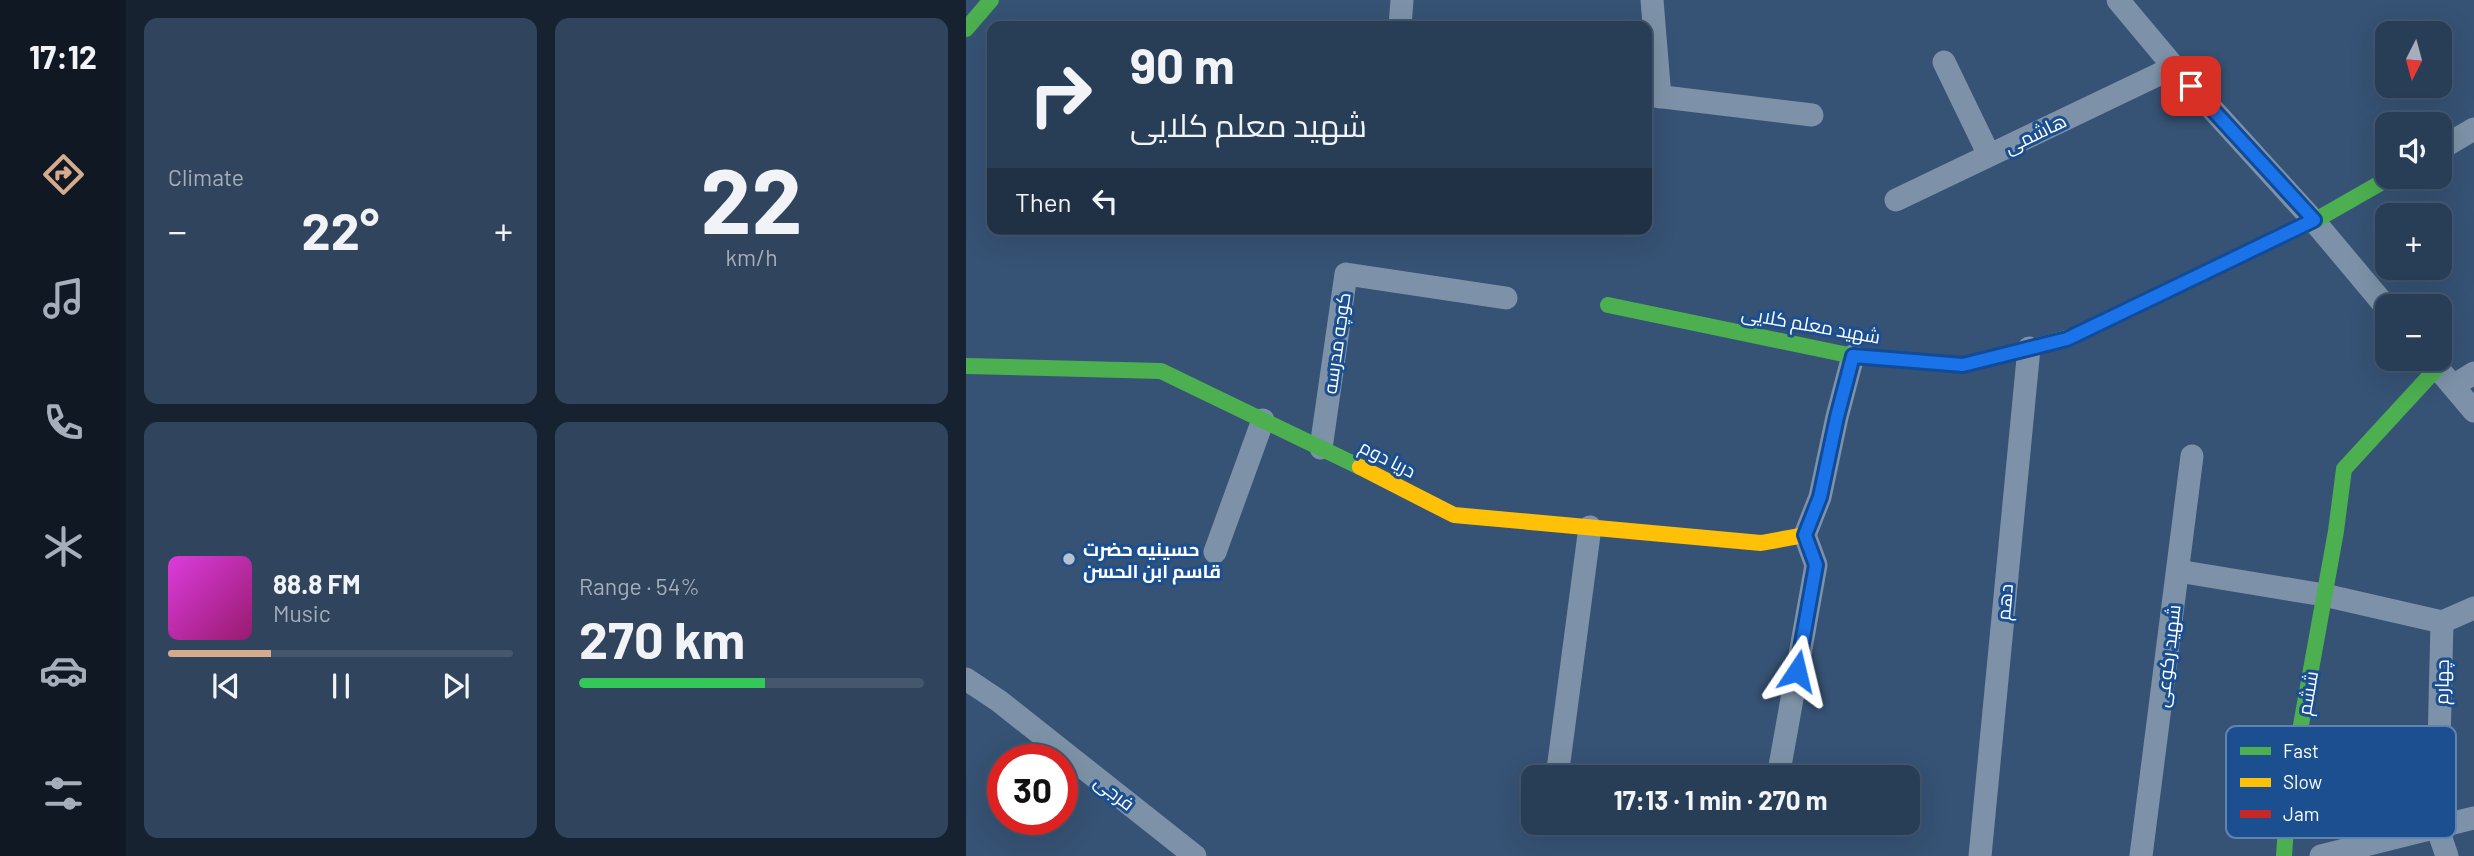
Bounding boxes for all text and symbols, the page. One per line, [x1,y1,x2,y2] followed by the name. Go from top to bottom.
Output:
[2375,21,2452,98] north arrow
[2375,21,2452,371] map controls
[1130,35,1235,94] text: 90 m
[29,37,97,75] text: 17:12
[1015,49,1106,140] icon: right
[2161,56,2221,116] pin
[2172,67,2210,105] icon: arrive
[1130,105,1367,143] text: شهید معلم کلایی
[2000,108,2070,159] street label: هاشمی
[2375,112,2452,189] button: sound
[701,143,802,252] text: 22
[39,150,88,199] icon: directions
[168,163,244,191] text: Climate
[1086,182,1124,220] icon: left
[1015,186,1072,217] text: Then
[302,198,379,260] text: 22°
[2375,203,2452,280] button: +
[168,207,187,253] text: −
[494,207,513,253] text: +
[725,243,778,271] text: km/h
[39,274,88,323] icon: music
[1317,291,1356,396] street label: کوچه مدرسه
[2375,294,2452,371] button: −
[1739,300,1882,350] street label: شهید معلم کلایی
[39,398,88,447] icon: phone
[1355,434,1420,485] street label: دریا دوم
[39,522,88,571] icon: climate
[1083,537,1221,585] place label: حسینیه حضرت قاسم ابن الحسن
[1061,551,1077,567] marker: حسینیه حضرت قاسم ابن الحسن
[273,568,361,599] text: 88.8 FM
[579,572,700,600] text: Range · 54%
[1991,583,2020,622] street label: دهم
[273,599,331,627] text: Music
[2149,603,2186,709] street label: شهید رکوعی
[579,607,745,669] text: 270 km
[1760,634,1834,708] position arrow
[39,646,88,695] icon: car
[2429,659,2456,705] street label: چهارم
[207,667,245,705] icon: previous
[322,667,360,705] icon: pause
[437,667,475,705] icon: next
[2292,669,2325,717] street label: ششم
[2226,726,2456,838] legend
[2283,739,2319,762] text: Fast
[987,744,1078,835] speed limit sign: 30
[39,769,88,818] icon: filters
[1090,769,1140,816] street label: فرجی
[2283,770,2322,793] text: Slow
[1614,784,1827,815] text: 17:13 · 1 min · 270 m
[2283,802,2319,825] text: Jam

